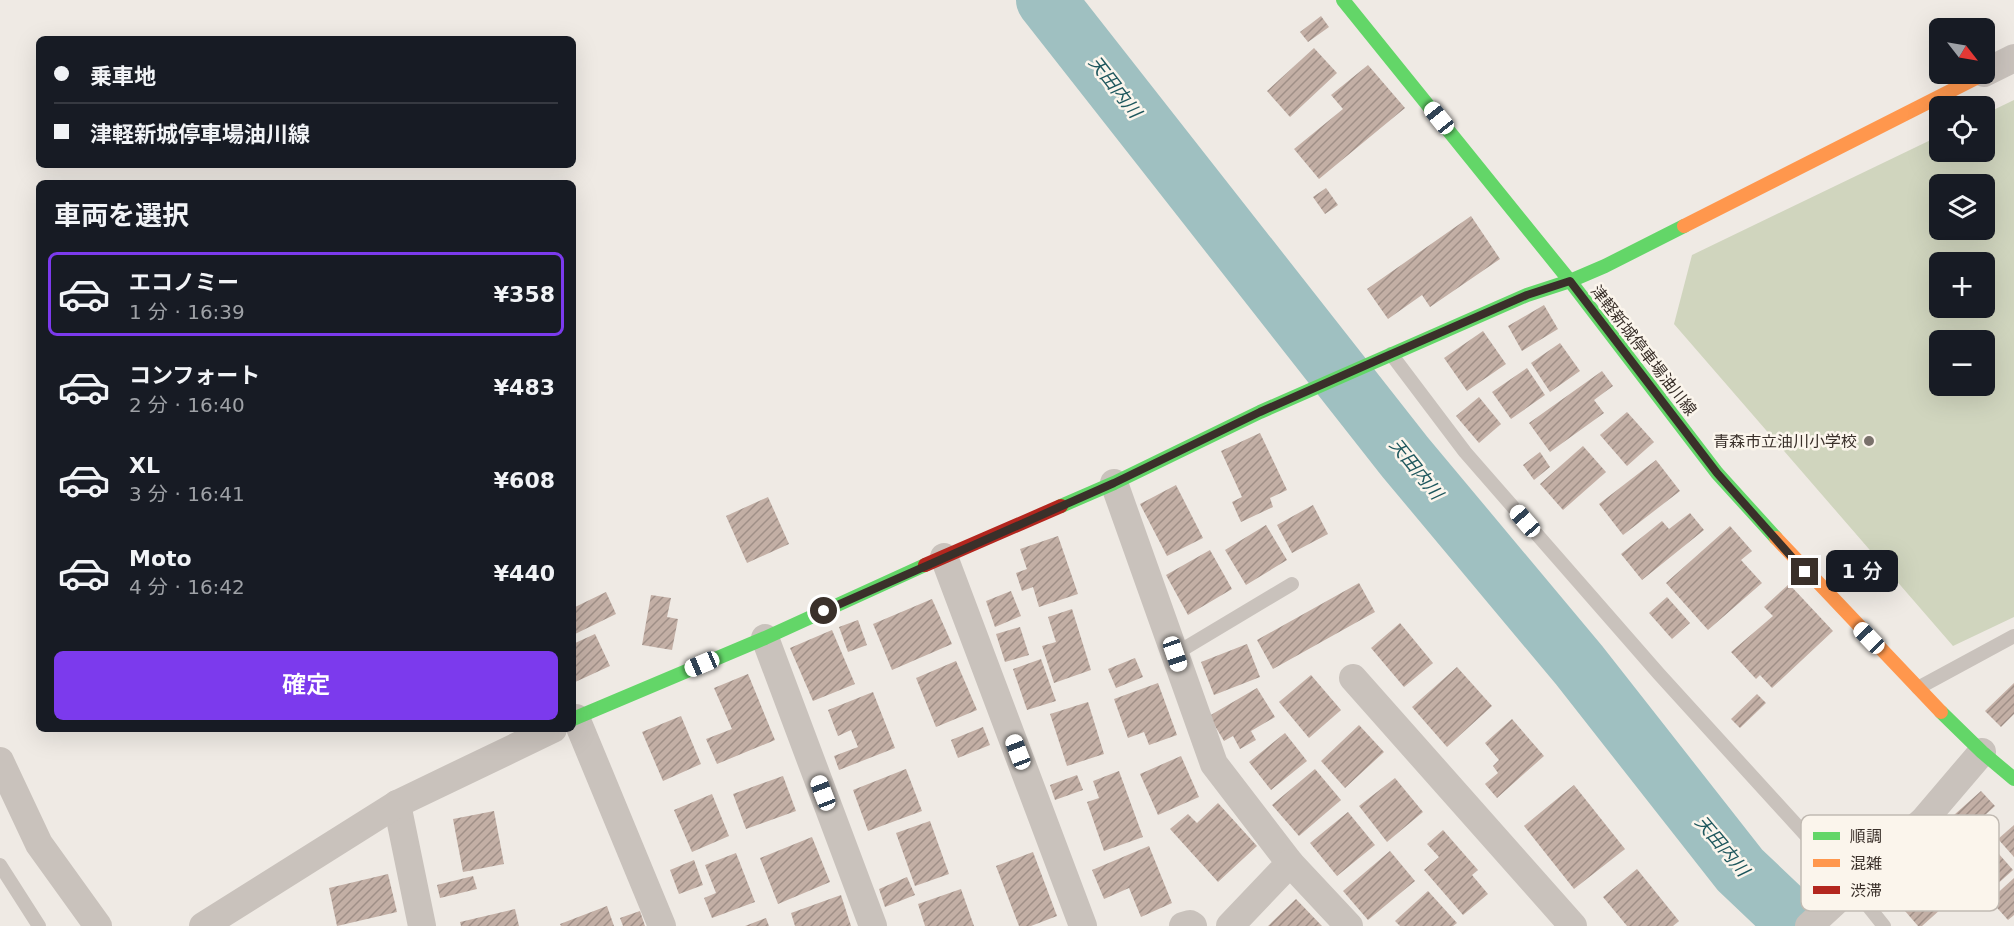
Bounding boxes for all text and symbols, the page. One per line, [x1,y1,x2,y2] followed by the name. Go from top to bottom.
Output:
[1929,18,1995,84] north arrow
[1929,18,1995,396] map controls
[1085,52,1147,123] water label: 天田内川
[90,64,156,89] text: 乗車地
[1929,96,1995,162] button: locate
[1421,98,1457,138] car
[90,122,310,147] text: 津軽新城停車場油川線
[1929,174,1995,240] button: layers
[54,200,189,231] text: 車両を選択
[1929,252,1995,318] button: +
[57,267,111,321] icon: car
[129,270,239,295] text: エコノミー
[1587,281,1700,419] street label: 津軽新城停車場油川線
[494,282,555,307] text: ¥358
[129,300,245,324] text: 1 分 · 16:39
[1929,330,1995,396] button: −
[57,360,111,414] icon: car
[129,363,260,388] text: コンフォート
[494,375,555,400] text: ¥483
[129,393,245,417] text: 2 分 · 16:40
[1713,432,1857,451] place label: 青森市立油川小学校
[1386,434,1448,505] water label: 天田内川
[1862,434,1876,448] marker: 青森市立油川小学校
[57,453,111,507] icon: car
[129,453,160,478] text: XL
[494,468,555,493] text: ¥608
[129,482,245,506] text: 3 分 · 16:41
[1506,502,1544,540] car
[57,546,111,600] icon: car
[129,546,192,571] text: Moto
[1826,551,1898,593] callout: 1 分
[1791,558,1818,585] route end
[1842,559,1882,583] text: 1 分
[494,561,555,586] text: ¥440
[129,575,245,599] text: 4 分 · 16:42
[810,597,837,624] route start
[1850,619,1888,657] car
[1161,634,1189,674] car
[682,649,722,679] car
[54,651,558,720] button: 確定
[1003,732,1033,772] car
[808,773,838,813] car
[1691,811,1755,882] water label: 天田内川
[1801,815,1999,911] legend
[1850,827,1882,846] text: 順調
[1850,854,1882,873] text: 混雑
[1850,881,1882,900] text: 渋滞

